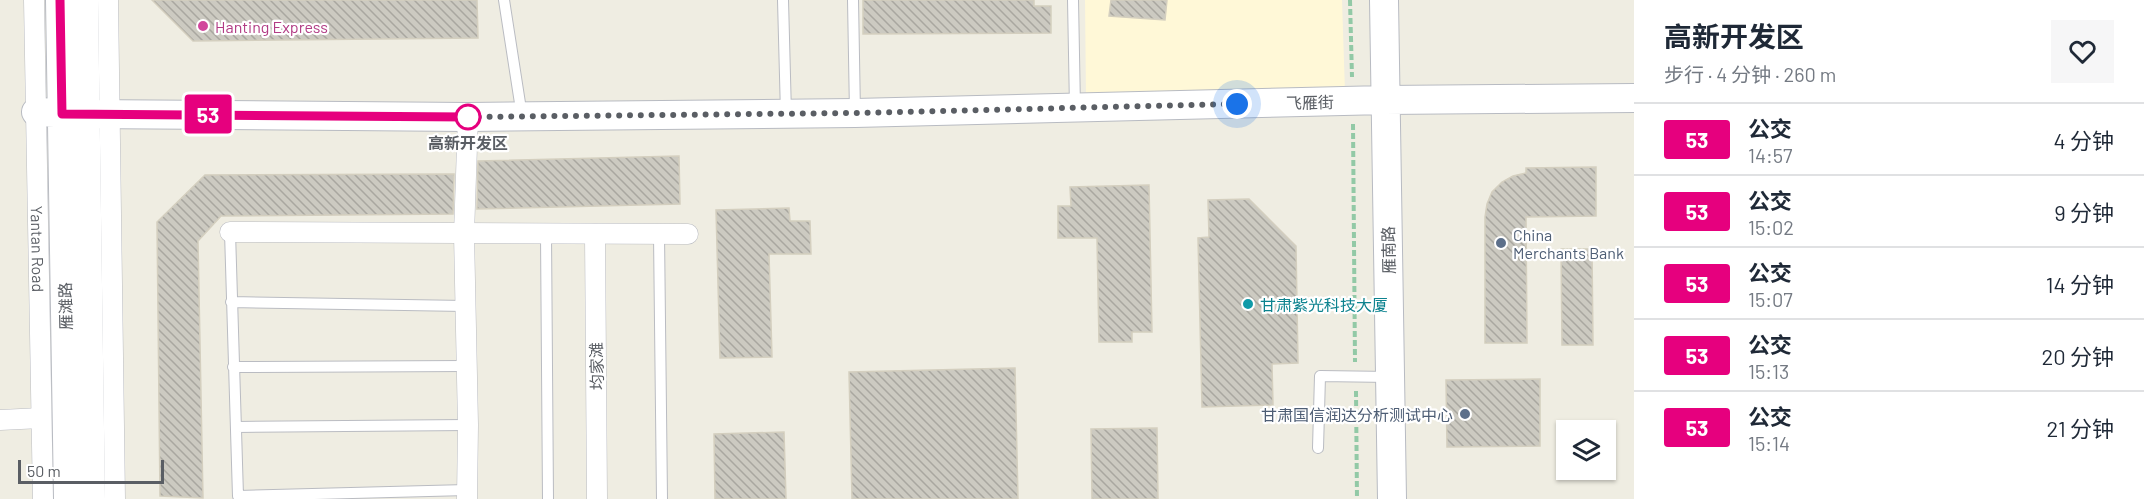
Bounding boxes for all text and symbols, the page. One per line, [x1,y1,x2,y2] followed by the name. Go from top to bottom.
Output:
[215,17,328,36] place label: Hanting Express
[196,19,210,33] marker: Hanting Express
[1664,19,1804,53] text: 高新开发区
[2051,20,2114,83] button: heart
[1664,62,1836,86] text: 步行 · 4 分钟 · 260 m
[1222,89,1252,119] your location
[1286,92,1334,112] street label: 飞雁街
[181,94,235,134] line badge: 53
[197,102,219,127] text: 53
[455,104,481,130] marker: 高新开发区
[1748,115,1792,141] text: 公交
[1686,127,1708,152] text: 53
[2053,127,2114,153] text: 4 分钟
[428,133,508,152] place label: 高新开发区
[1748,143,1793,167] text: 14:57
[1748,187,1792,213] text: 公交
[1686,199,1708,224] text: 53
[2054,199,2114,225] text: 9 分钟
[28,206,49,292] street label: Yantan Road
[1748,215,1794,239] text: 15:02
[1513,225,1624,262] place label: China Merchants Bank
[1378,226,1398,274] street label: 雁南路
[1494,236,1508,250] marker: China Merchants Bank
[1748,259,1792,285] text: 公交
[1686,271,1708,296] text: 53
[2046,271,2114,297] text: 14 分钟
[55,282,75,330] street label: 雁滩路
[1748,287,1793,311] text: 15:07
[1260,295,1388,314] place label: 甘肃紫光科技大厦
[1241,297,1255,311] marker: 甘肃紫光科技大厦
[1748,331,1792,357] text: 公交
[586,342,606,390] street label: 均家滩
[1686,343,1708,368] text: 53
[2041,343,2114,369] text: 20 分钟
[1748,359,1789,383] text: 15:13
[1748,403,1792,429] text: 公交
[1261,405,1453,424] place label: 甘肃国信润达分析测试中心
[1458,407,1472,421] marker: 甘肃国信润达分析测试中心
[1686,415,1708,440] text: 53
[2046,415,2114,441] text: 21 分钟
[1556,420,1616,480] map controls
[1556,420,1616,480] button: layers
[1748,431,1790,455] text: 15:14
[18,457,164,484] scale bar
[27,461,61,480] text: 50 m

